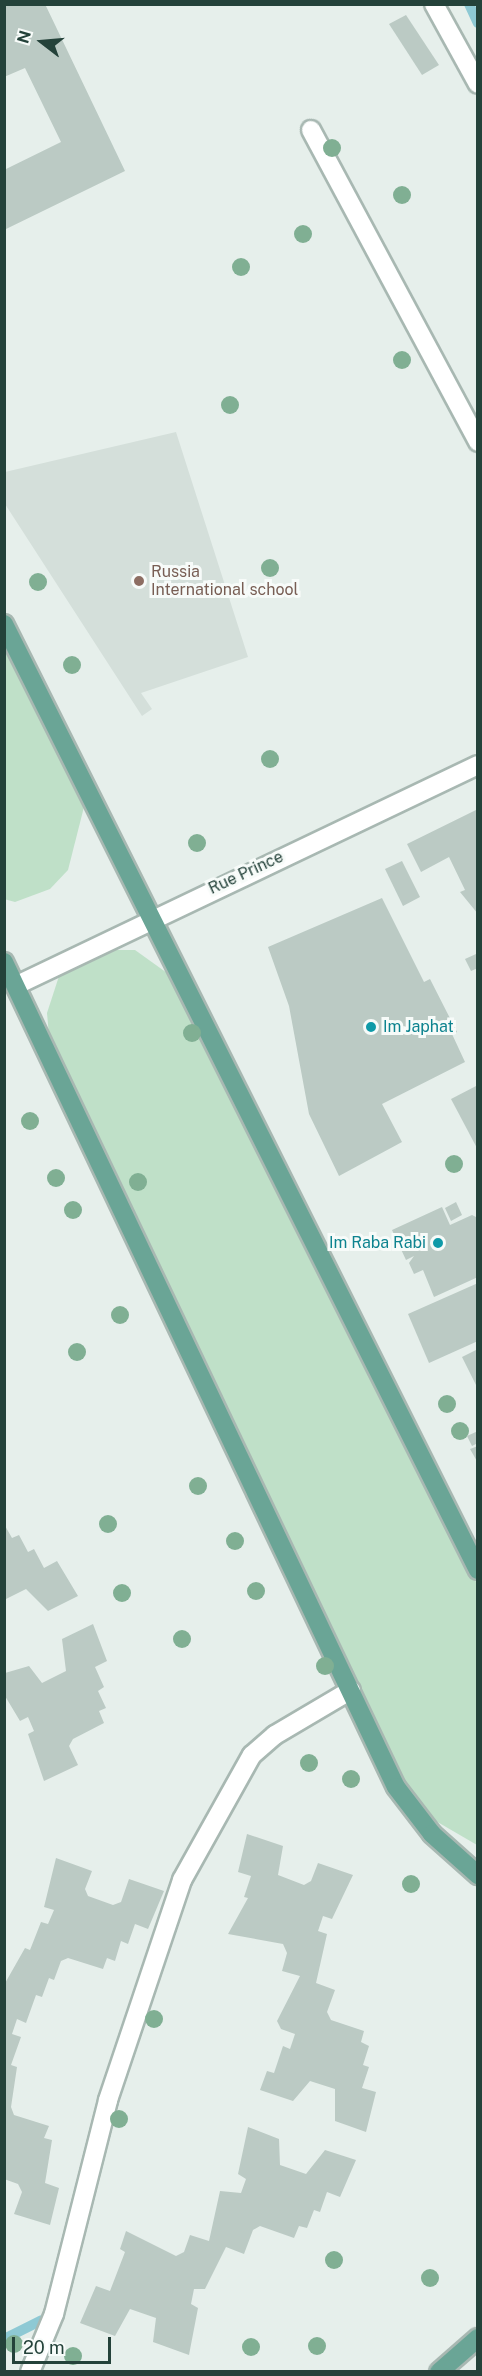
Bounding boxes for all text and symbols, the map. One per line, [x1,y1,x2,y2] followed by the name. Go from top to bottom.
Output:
[12,12,72,72] north arrow
[13,28,35,46] text: N
[151,562,298,600] place label: Russia International school
[132,574,146,588] marker: Russia International school
[206,847,286,899] street label: Rue Prince
[383,1017,454,1037] place label: Im Japhat
[364,1020,378,1034] marker: Im Japhat
[329,1233,426,1253] place label: Im Raba Rabi
[431,1236,445,1250] marker: Im Raba Rabi
[15,2325,114,2363] scale bar
[23,2337,65,2358] text: 20 m

